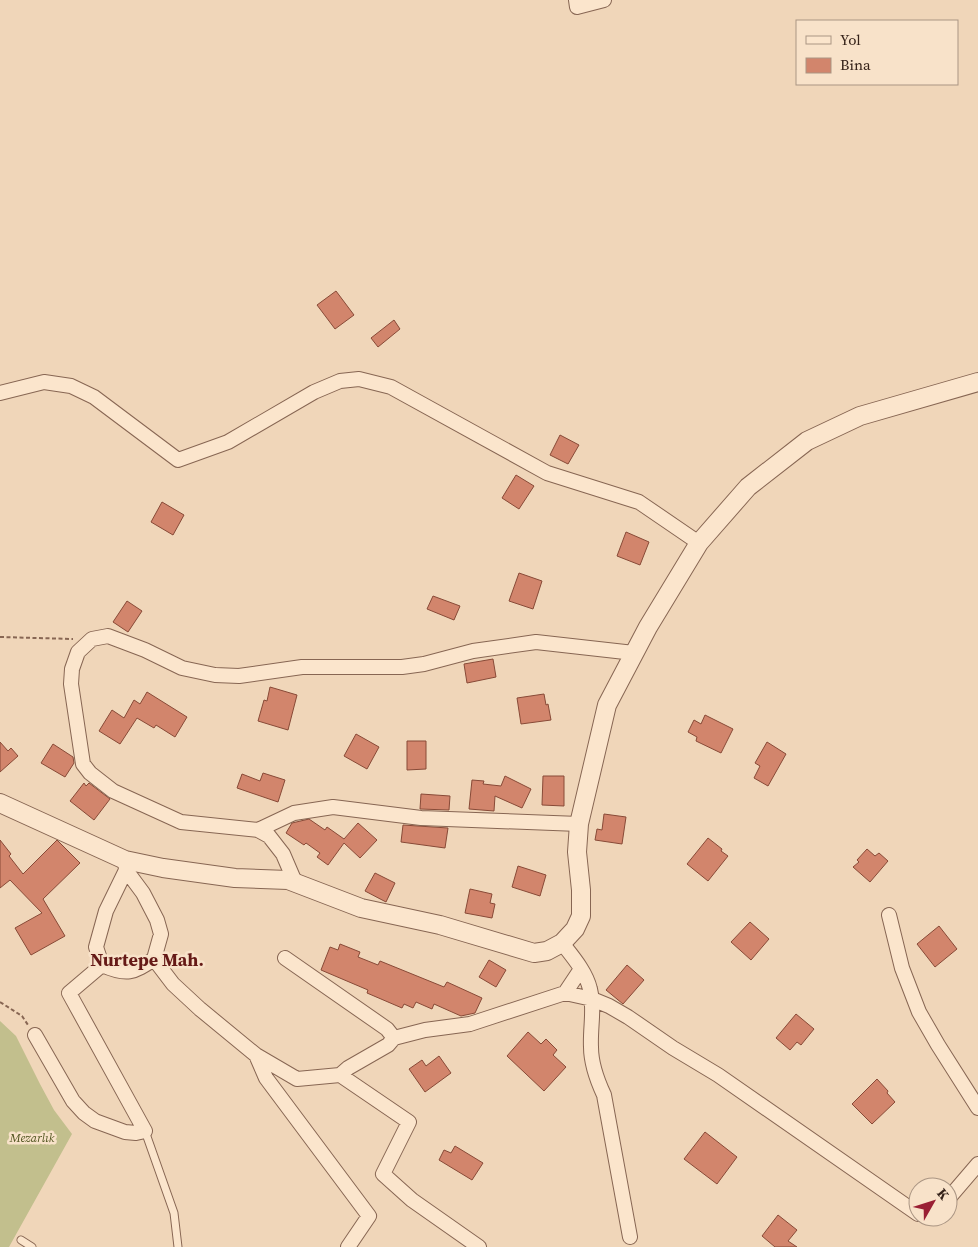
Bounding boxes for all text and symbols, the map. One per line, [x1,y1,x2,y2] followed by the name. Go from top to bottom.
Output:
[796,20,958,85] legend
[840,29,861,50] text: Yol
[840,54,871,75] text: Bina
[90,947,204,972] district label: Nurtepe Mah.
[9,1130,55,1146] park label: Mezarlık
[908,1177,958,1227] north arrow
[932,1184,954,1204] text: K

